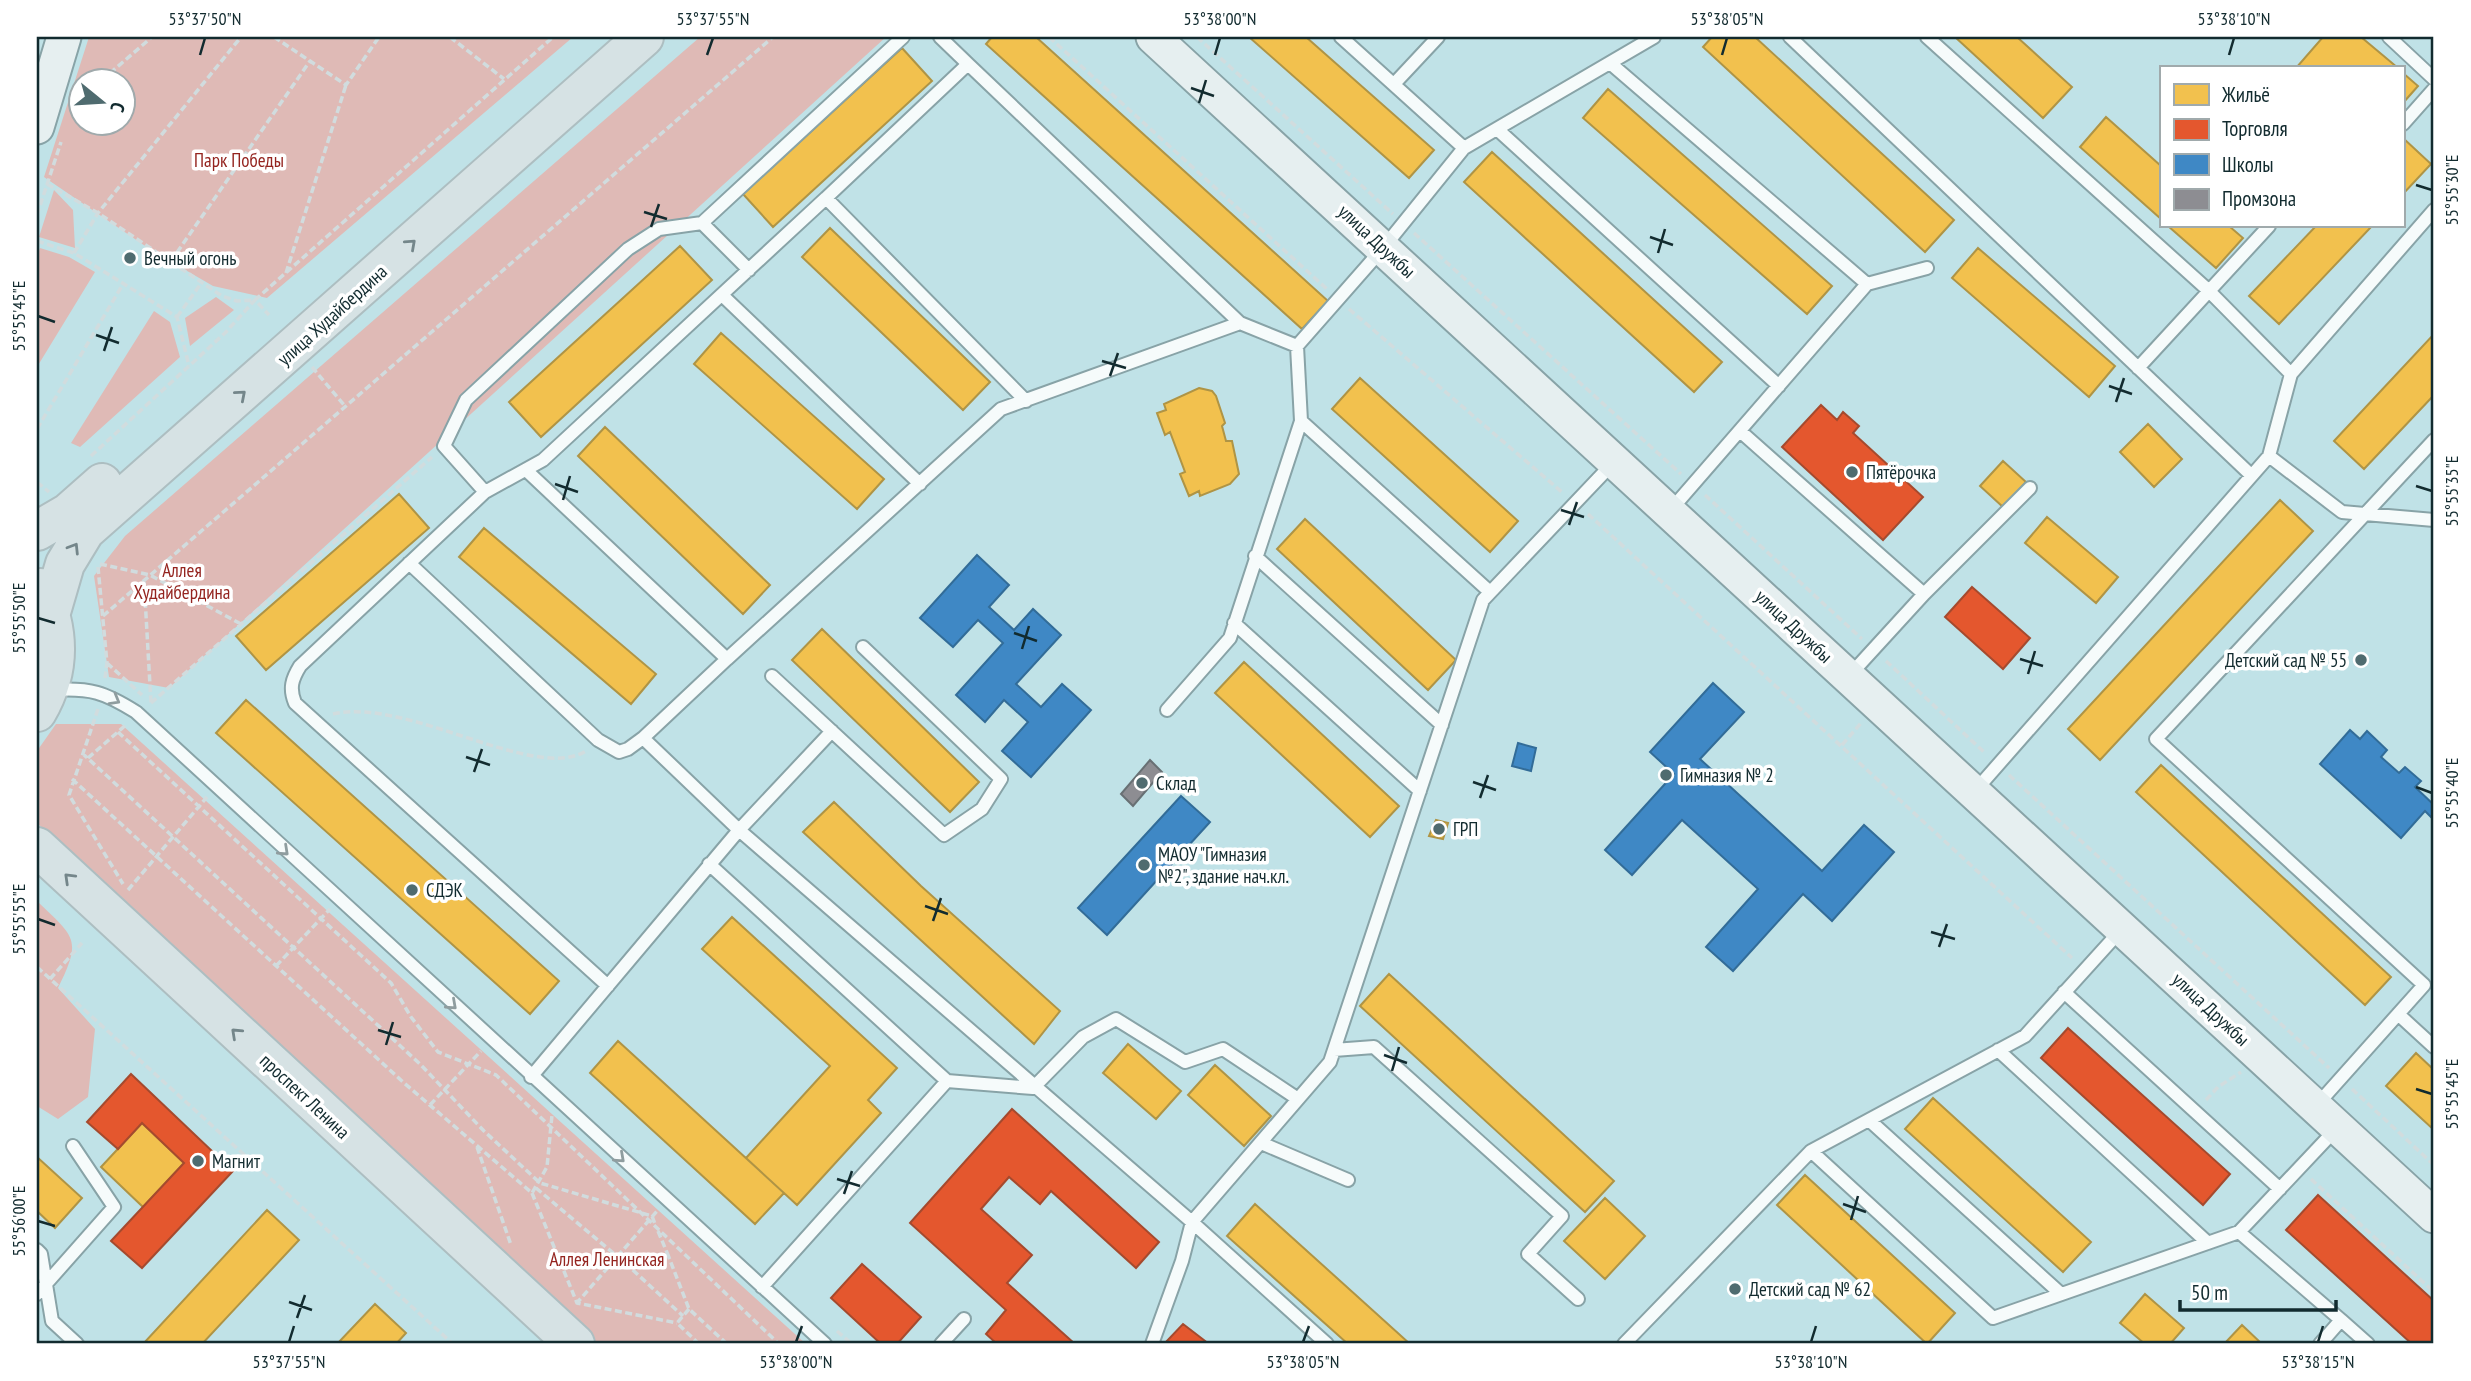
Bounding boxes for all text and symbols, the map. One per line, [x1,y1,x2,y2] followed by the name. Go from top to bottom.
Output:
[169,7,241,30] text: 53°37'50"N
[677,7,749,30] text: 53°37'55"N
[1184,7,1256,30] text: 53°38'00"N
[1691,7,1763,30] text: 53°38'05"N
[2198,7,2270,30] text: 53°38'10"N
[66,66,136,136] north arrow
[2160,66,2404,228] legend
[2221,81,2270,108] text: Жильё
[105,99,131,115] text: С
[2222,115,2288,142] text: Торговля
[194,148,284,172] park label: Парк Победы
[2222,151,2274,178] text: Школы
[2440,155,2463,225] text: 55°55'30"E
[2222,185,2296,212] text: Промзона
[1333,199,1421,283] street label: улица Дружбы
[403,240,416,252] one-way arrow
[144,246,236,270] place label: Вечный огонь
[122,250,138,266] marker: Вечный огонь
[272,259,392,371] street label: улица Худайбердина
[7,281,30,351] text: 55°55'45"E
[233,391,246,403] one-way arrow
[2440,456,2463,526] text: 55°55'35"E
[1866,460,1936,484] place label: Пятёрочка
[1844,464,1860,480] marker: Пятёрочка
[65,543,78,556] one-way arrow
[134,558,230,604] park label: Аллея Худайбердина
[7,583,30,653] text: 55°55'50"E
[1750,584,1838,668] street label: улица Дружбы
[2225,648,2347,672] place label: Детский сад № 55
[2353,652,2369,668] marker: Детский сад № 55
[107,692,120,705] one-way arrow
[2440,758,2463,828] text: 55°55'40"E
[1680,763,1774,787] place label: Гимназия № 2
[1658,767,1674,783] marker: Гимназия № 2
[1156,771,1197,795] place label: Склад
[1134,775,1150,791] marker: Склад
[1453,817,1478,841] place label: ГРП
[1431,821,1447,837] marker: ГРП
[1158,842,1289,888] place label: МАОУ "Гимназия №2", здание нач.кл.
[276,843,289,855] one-way arrow
[1136,857,1152,873] marker: МАОУ "Гимназия №2", здание нач.кл.
[65,874,78,887] one-way arrow
[426,878,463,902] place label: СДЭК
[404,882,420,898] marker: СДЭК
[7,884,30,954] text: 55°55'55"E
[2167,967,2255,1051] street label: улица Дружбы
[444,996,457,1009] one-way arrow
[231,1028,244,1041] one-way arrow
[255,1048,355,1144] street label: проспект Ленина
[2440,1059,2463,1129] text: 55°55'45"E
[212,1149,261,1173] place label: Магнит
[612,1150,625,1162] one-way arrow
[190,1153,206,1169] marker: Магнит
[7,1186,30,1256] text: 55°56'00"E
[550,1247,664,1271] park label: Аллея Ленинская
[2180,1269,2336,1313] scale bar
[1749,1277,1871,1301] place label: Детский сад № 62
[2191,1279,2228,1306] text: 50 m
[1727,1281,1743,1297] marker: Детский сад № 62
[253,1350,325,1373] text: 53°37'55"N
[760,1350,832,1373] text: 53°38'00"N
[1267,1350,1339,1373] text: 53°38'05"N
[1775,1350,1847,1373] text: 53°38'10"N
[2282,1350,2354,1373] text: 53°38'15"N

